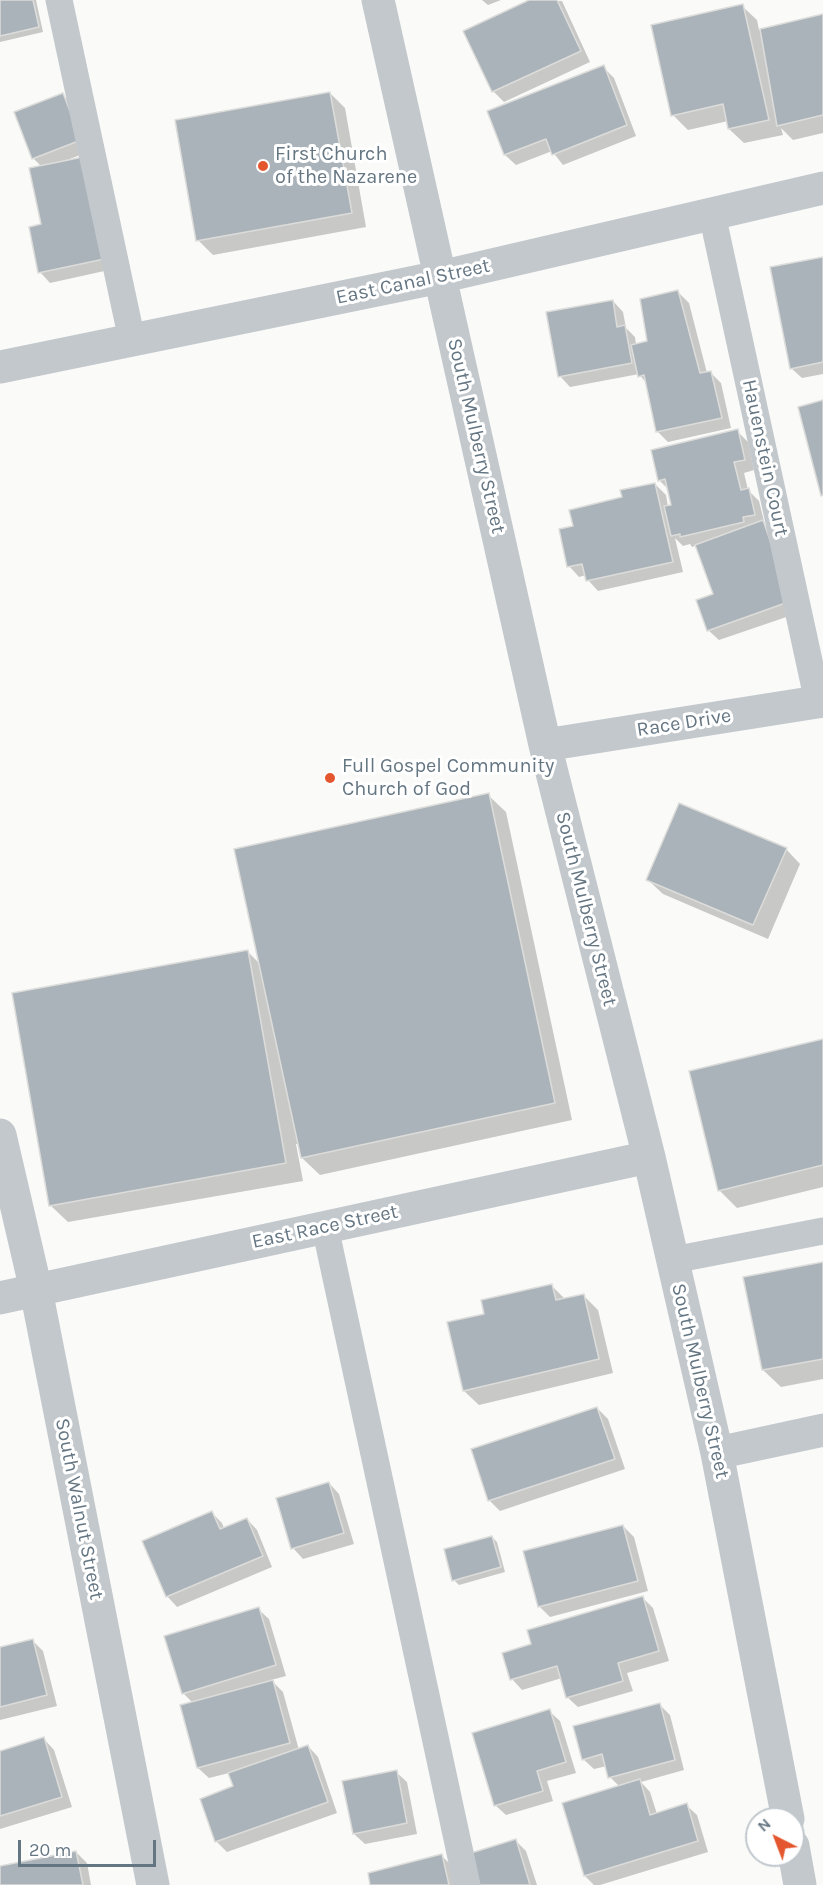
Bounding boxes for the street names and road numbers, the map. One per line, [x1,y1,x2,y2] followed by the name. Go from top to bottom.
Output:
[334,254,492,310] street label: East Canal Street
[442,336,510,536] street label: South Mulberry Street
[737,377,793,539] street label: Hauenstein Court
[635,704,733,742] street label: Race Drive
[550,809,622,1009] street label: South Mulberry Street
[250,1200,400,1254] street label: East Race Street
[666,1281,734,1481] street label: South Mulberry Street
[50,1416,108,1602] street label: South Walnut Street

